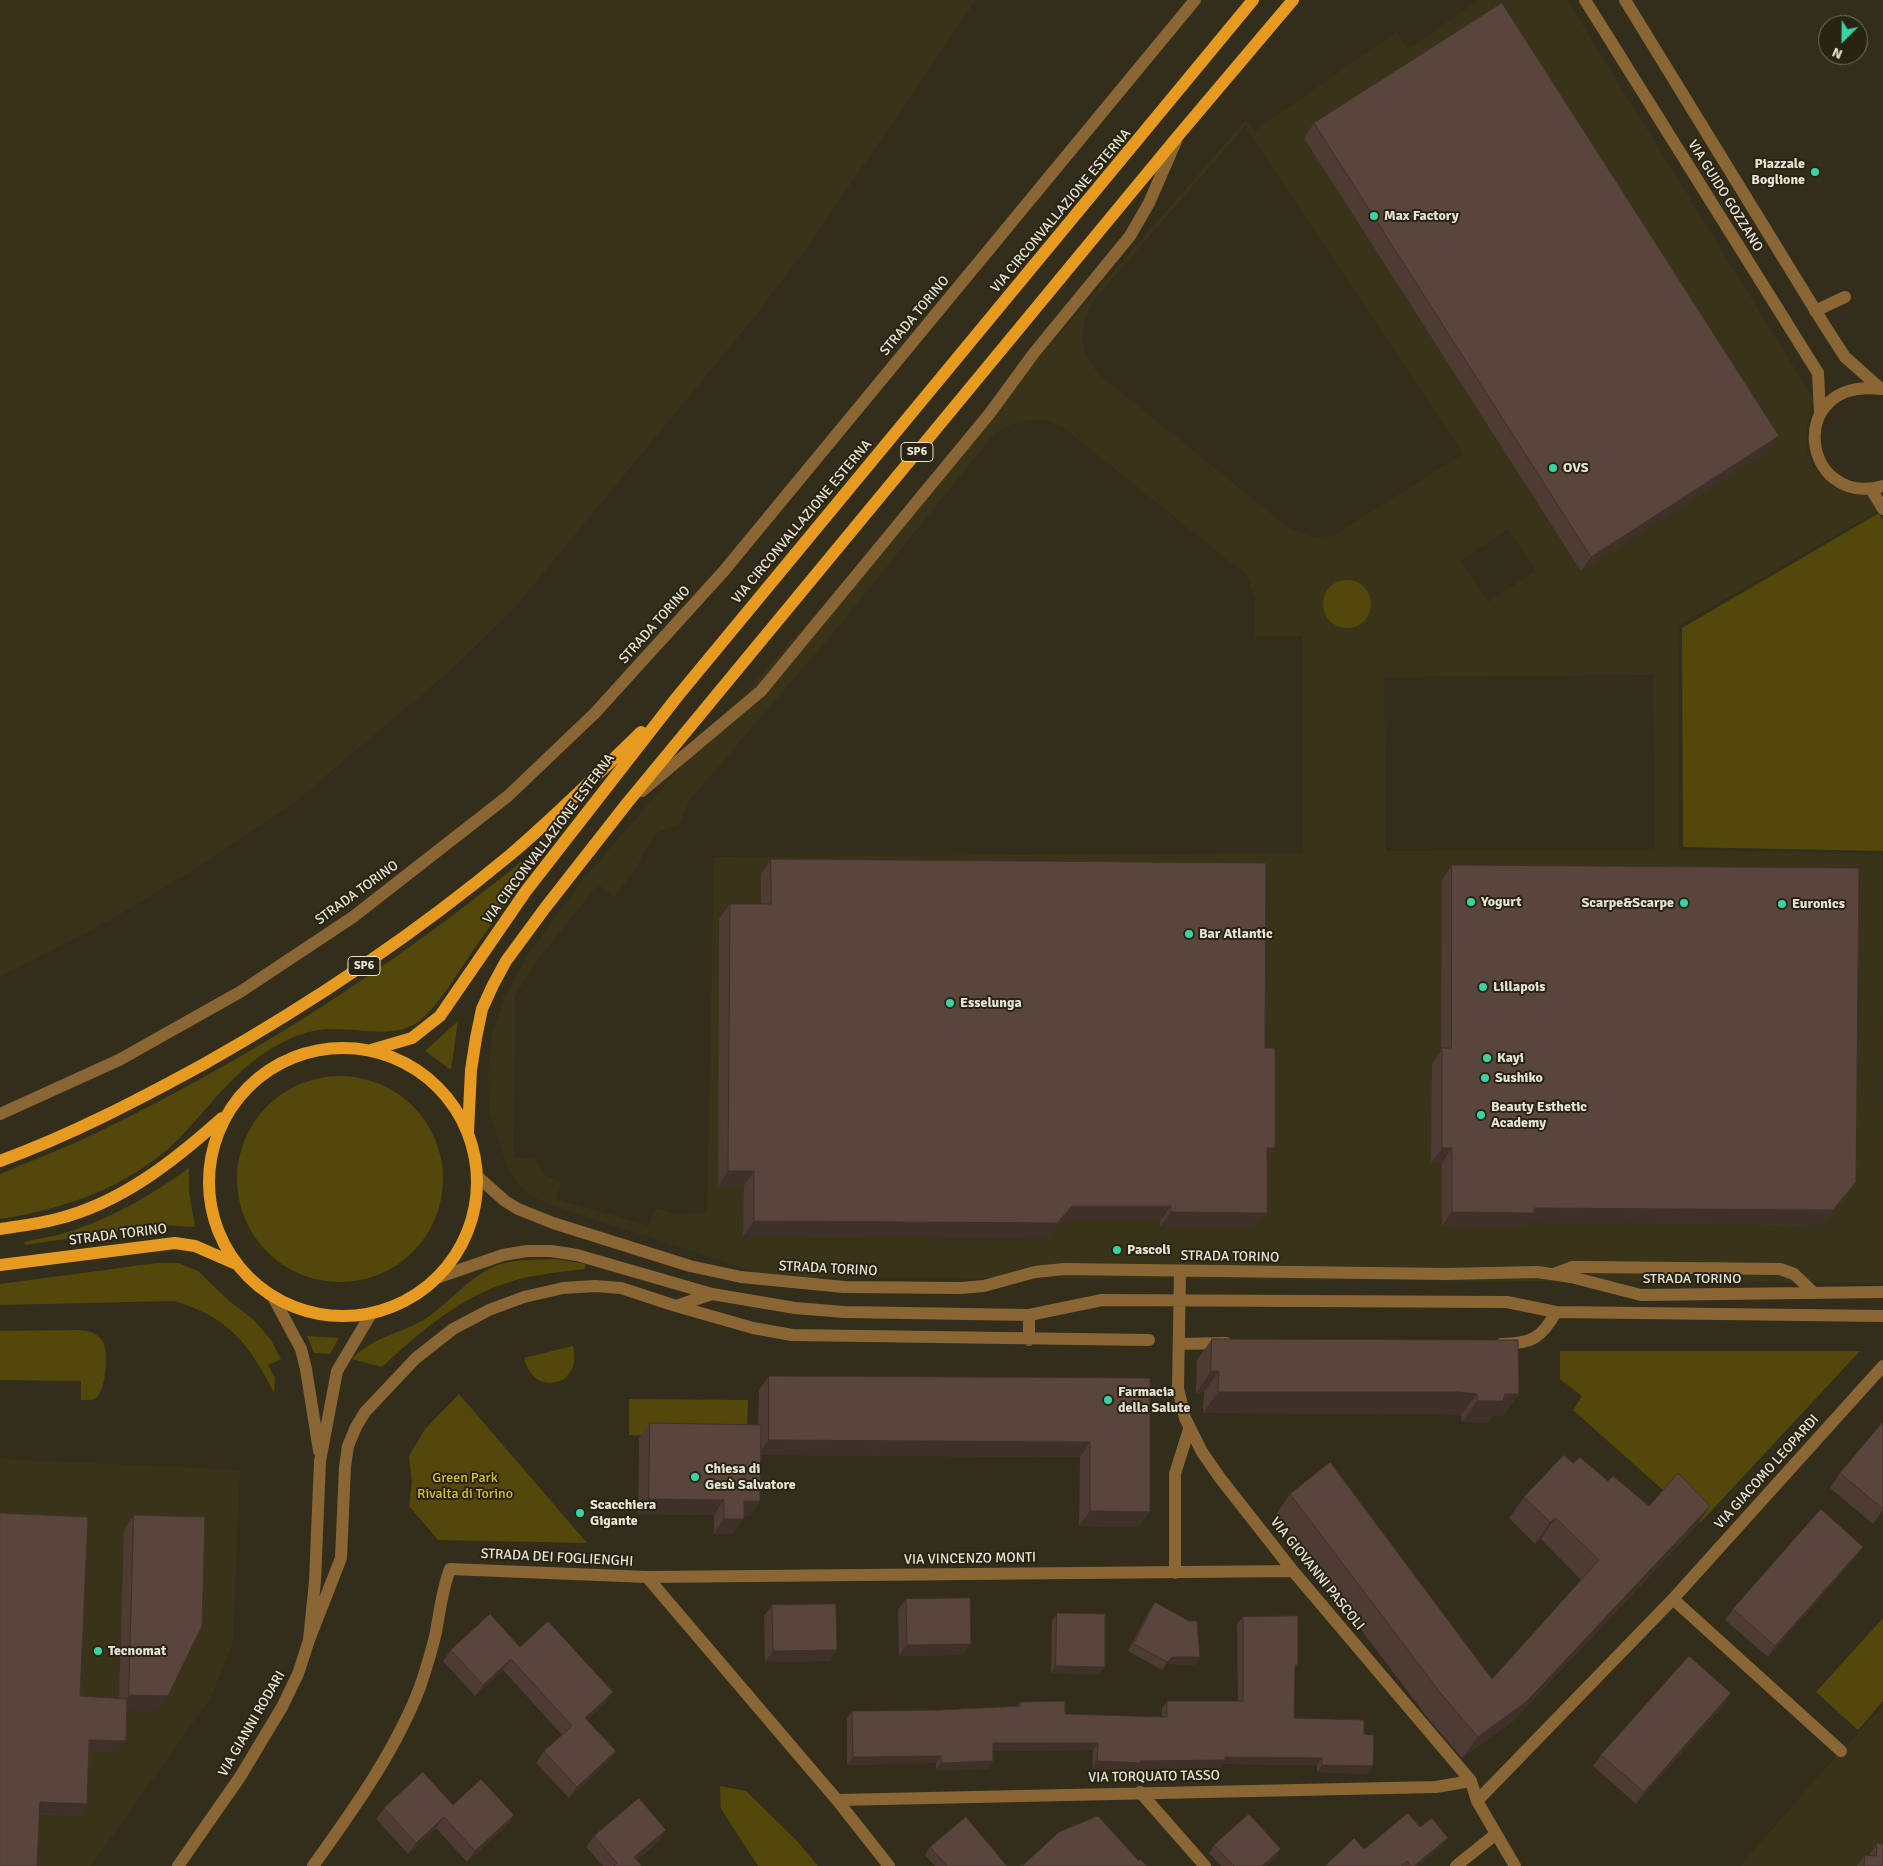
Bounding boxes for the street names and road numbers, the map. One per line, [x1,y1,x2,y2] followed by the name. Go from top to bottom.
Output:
[987,126,1135,296] street label: VIA CIRCONVALLAZIONE ESTERNA
[1684,137,1766,255] street label: VIA GUIDO GOZZANO
[877,273,953,359] street label: STRADA TORINO
[728,437,876,607] street label: VIA CIRCONVALLAZIONE ESTERNA
[901,442,933,462] road number: SP6
[616,583,694,667] street label: STRADA TORINO
[479,751,619,927] street label: VIA CIRCONVALLAZIONE ESTERNA
[312,857,402,929] street label: STRADA TORINO
[348,956,380,976] road number: SP6
[68,1221,168,1249] street label: STRADA TORINO
[1180,1248,1280,1266] street label: STRADA TORINO
[778,1258,878,1280] street label: STRADA TORINO
[1643,1271,1741,1287] street label: STRADA TORINO
[1711,1411,1823,1533] street label: VIA GIACOMO LEOPARDI
[1266,1514,1368,1634] street label: VIA GIOVANNI PASCOLI
[480,1546,634,1570] street label: STRADA DEI FOGLIENGHI
[904,1549,1036,1569] street label: VIA VINCENZO MONTI
[215,1668,289,1780] street label: VIA GIANNI RODARI
[1088,1767,1220,1787] street label: VIA TORQUATO TASSO

